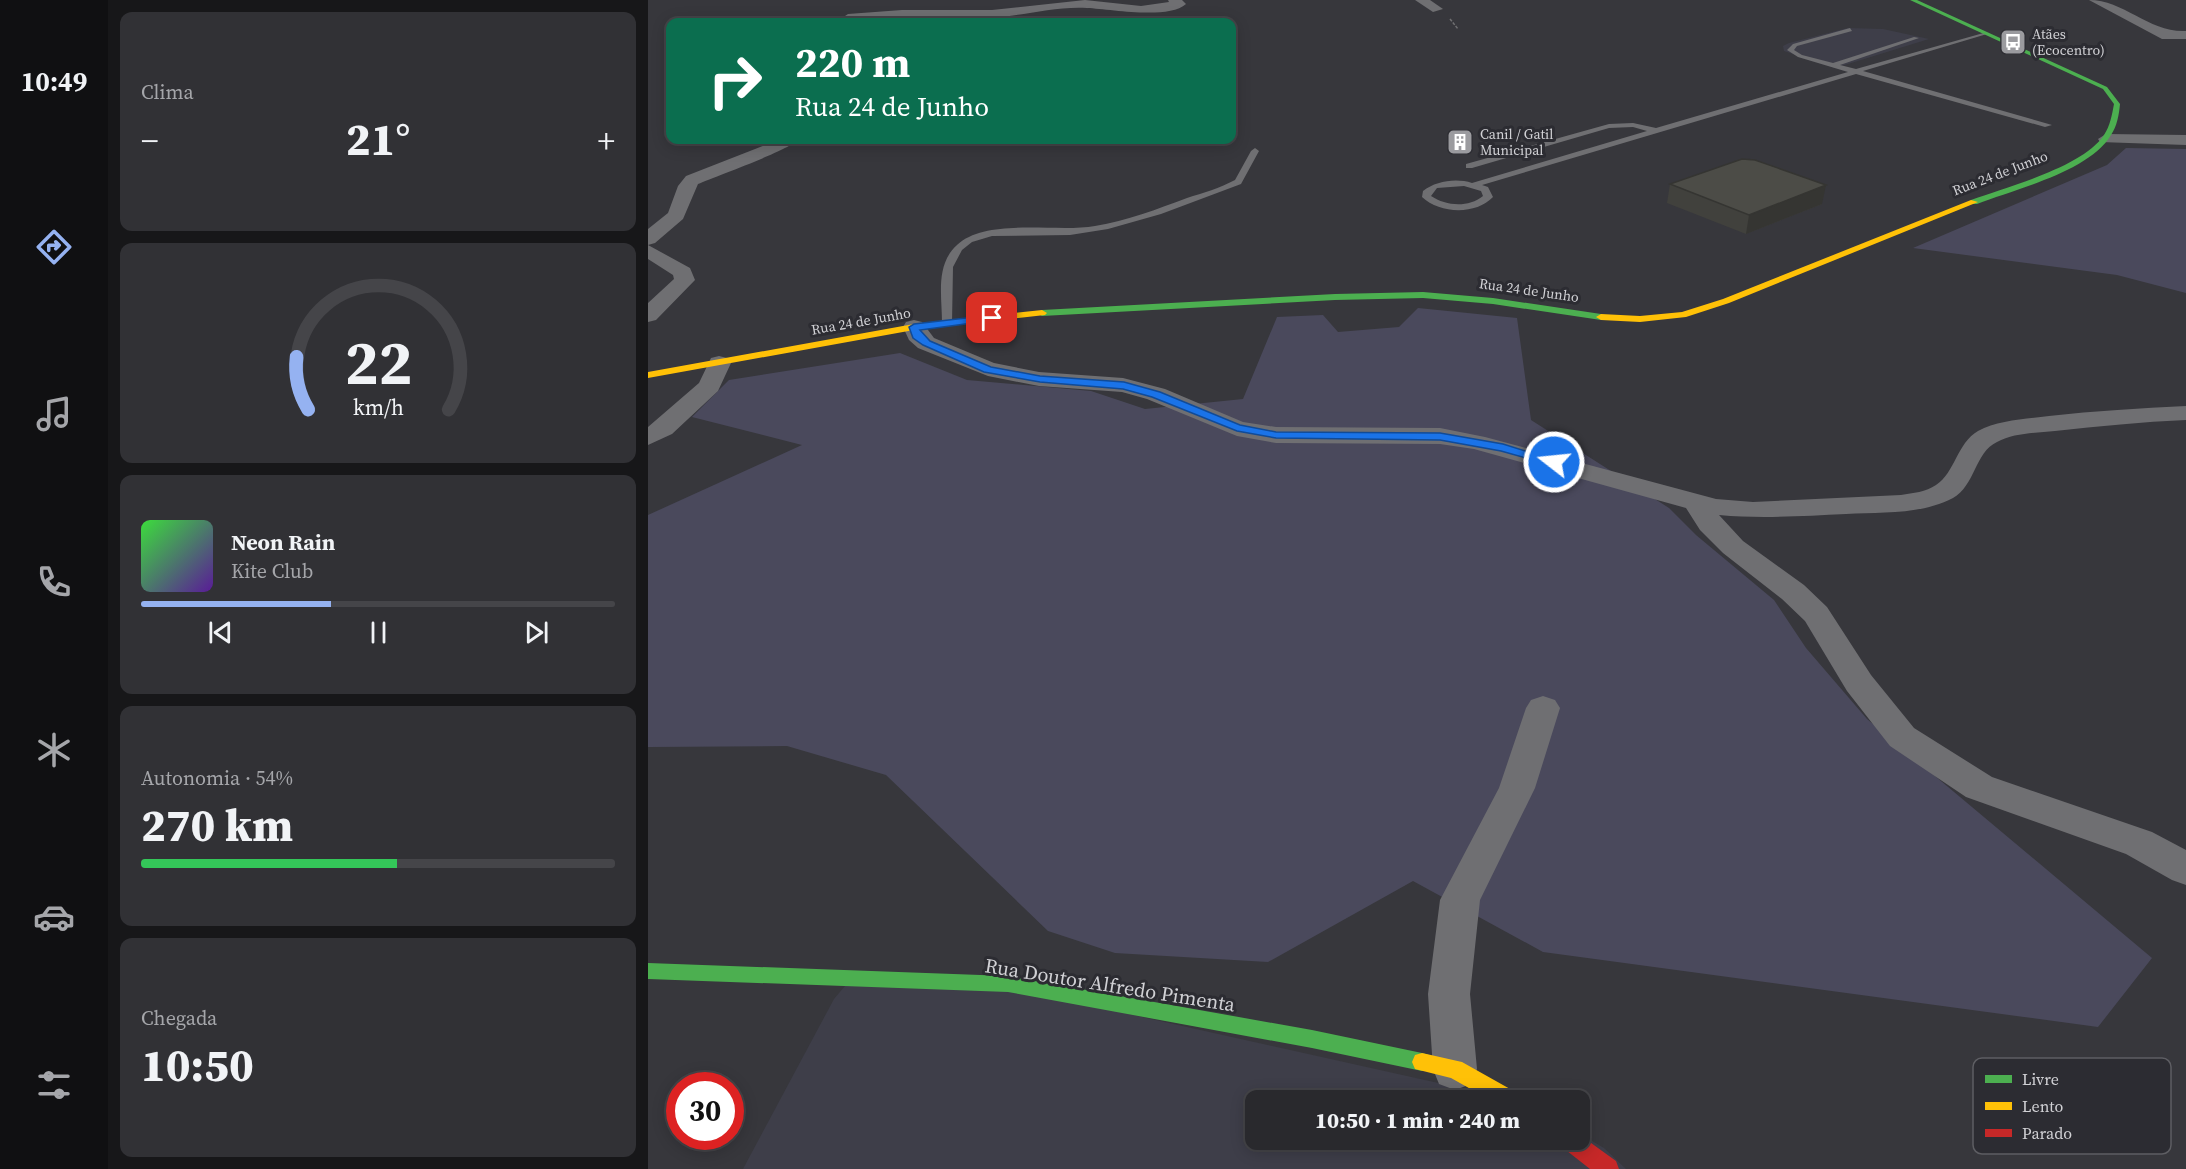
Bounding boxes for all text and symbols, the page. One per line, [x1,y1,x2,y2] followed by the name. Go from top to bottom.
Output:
[2032,24,2105,60] place label: Atães (Ecocentro)
[1998,27,2028,57] bus stop icon: Atães (Ecocentro)
[795,33,910,91] text: 220 m
[696,42,774,120] icon: right
[21,63,87,100] text: 10:49
[141,78,194,106] text: Clima
[795,88,989,125] text: Rua 24 de Junho
[346,108,410,170] text: 21°
[141,118,159,163] text: −
[597,118,615,163] text: +
[1480,124,1553,160] place label: Canil / Gatil Municipal
[1445,127,1475,157] building icon: Canil / Gatil Municipal
[1949,146,2051,200] street label: Rua 24 de Junho
[33,226,75,268] icon: directions
[1478,273,1581,307] street label: Rua 24 de Junho
[966,292,1017,343] pin
[975,301,1008,334] icon: arrive
[810,302,913,340] street label: Rua 24 de Junho
[344,319,412,405] text: 22
[33,393,75,435] icon: music
[352,394,404,423] text: km/h
[1522,430,1586,494] position arrow
[231,527,335,557] text: Neon Rain
[231,557,313,585] text: Kite Club
[33,561,75,603] icon: phone
[204,616,237,649] icon: previous
[362,616,395,649] icon: pause
[520,616,553,649] icon: next
[33,729,75,771] icon: climate
[141,764,293,792] text: Autonomia · 54%
[141,794,293,856] text: 270 km
[33,896,75,938] icon: car
[983,951,1238,1019] street label: Rua Doutor Alfredo Pimenta
[141,1004,217,1032] text: Chegada
[141,1034,254,1096] text: 10:50
[1973,1058,2171,1154] legend
[33,1064,75,1106] icon: filters
[2022,1068,2059,1090] text: Livre
[666,1072,744,1150] speed limit sign: 30
[2022,1095,2064,1117] text: Lento
[1315,1105,1520,1135] text: 10:50 · 1 min · 240 m
[2022,1122,2072,1144] text: Parado

